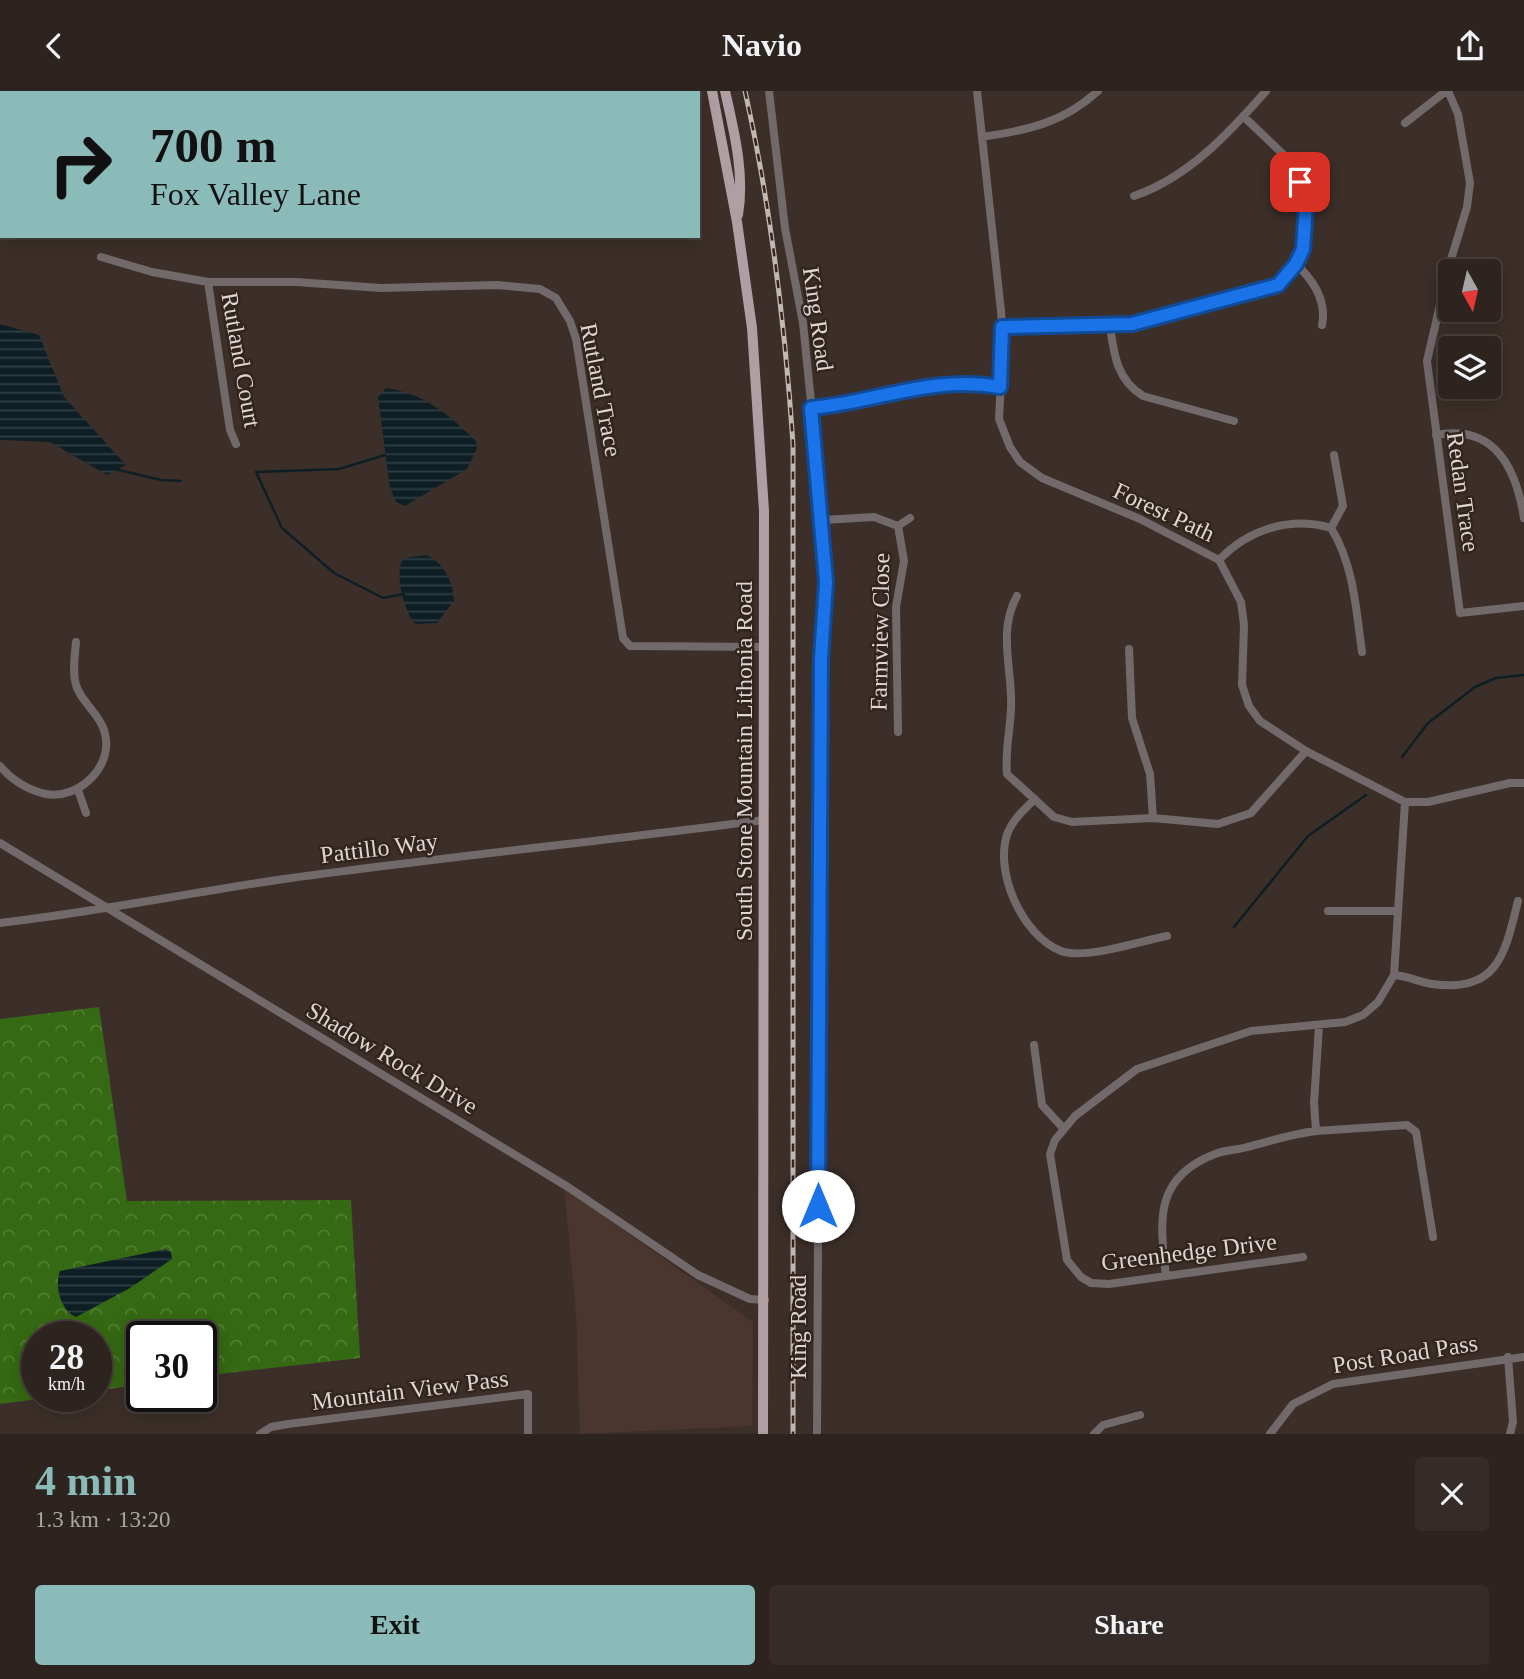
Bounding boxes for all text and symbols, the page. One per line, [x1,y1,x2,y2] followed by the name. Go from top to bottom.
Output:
[35,27,73,65] icon: back
[722,27,802,63] text: Navio
[1451,27,1489,65] icon: share
[150,118,277,173] text: 700 m
[35,119,126,210] icon: right
[1270,152,1330,212] pin
[1281,163,1319,201] icon: arrive
[150,176,361,212] text: Fox Valley Lane
[1438,259,1502,322] north arrow
[1438,259,1501,399] map controls
[798,265,838,373] street label: King Road
[216,290,266,430] street label: Rutland Court
[575,321,627,459] street label: Rutland Trace
[1438,336,1501,399] button: layers
[1442,430,1484,554] street label: Redan Trace
[1109,477,1219,547] street label: Forest Path
[866,553,894,711] street label: Farmview Close
[731,581,757,941] street label: South Stone Mountain Lithonia Road
[319,828,439,868] street label: Pattillo Way
[302,997,482,1119] street label: Shadow Rock Drive
[781,1169,855,1243] position arrow
[1100,1228,1278,1276] street label: Greenhedge Drive
[785,1275,811,1379] street label: King Road
[126,1321,217,1412] speed limit sign: 30
[1331,1330,1479,1378] street label: Post Road Pass
[49,1338,84,1377] text: 28
[310,1365,510,1415] street label: Mountain View Pass
[48,1374,85,1394] text: km/h
[1415,1457,1489,1531] button: close
[35,1458,137,1504] text: 4 min
[35,1507,170,1532] text: 1.3 km · 13:20
[35,1585,755,1665] button: Exit
[769,1585,1489,1665] button: Share

